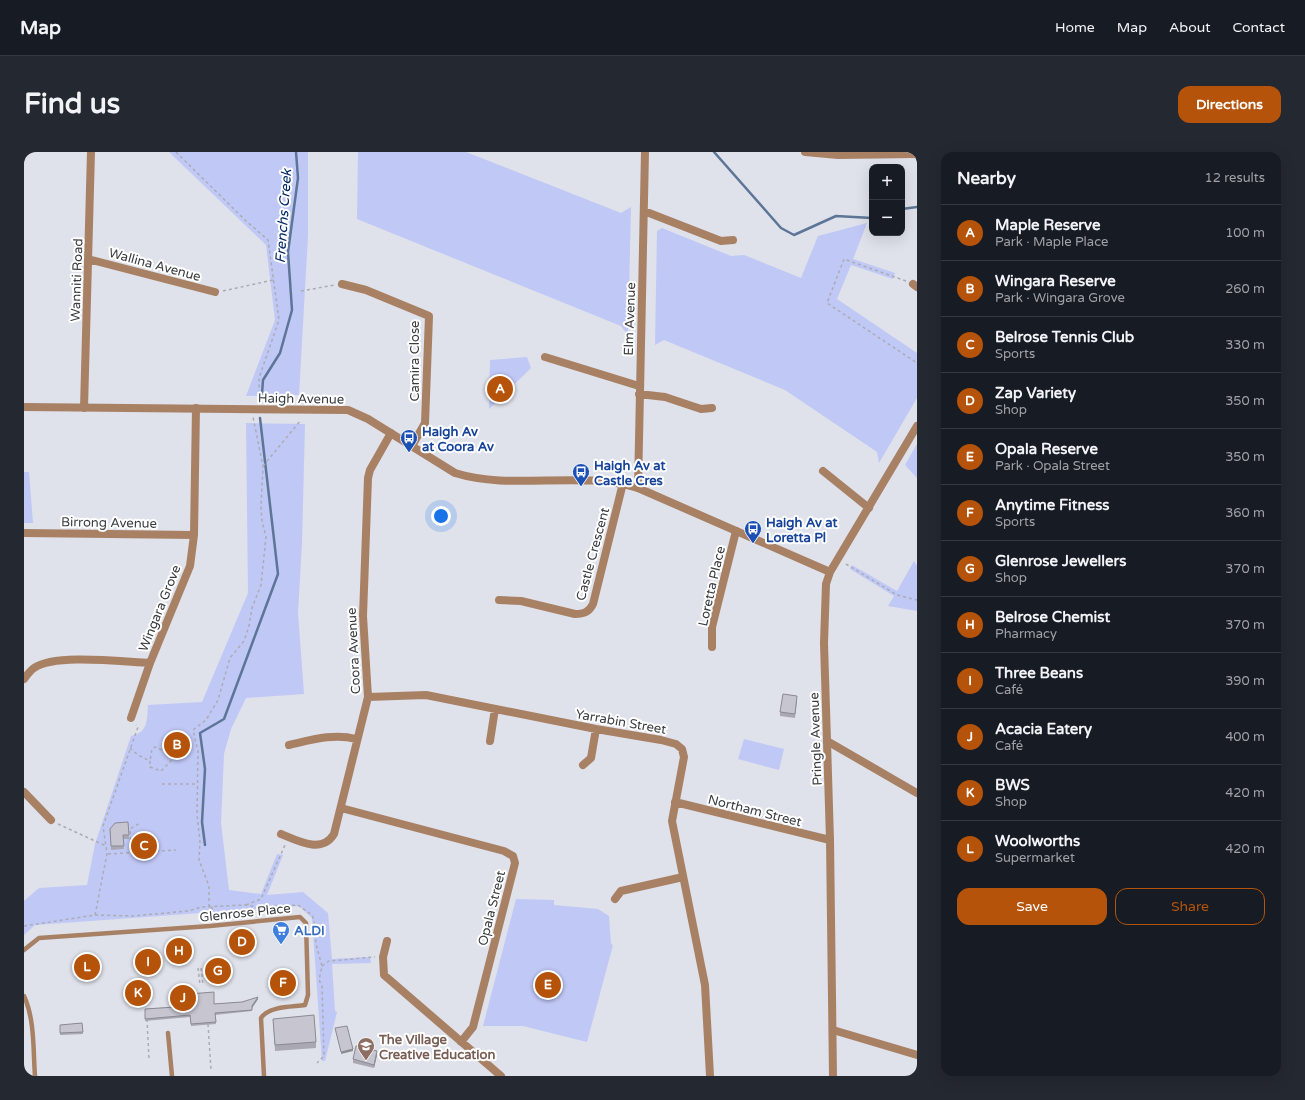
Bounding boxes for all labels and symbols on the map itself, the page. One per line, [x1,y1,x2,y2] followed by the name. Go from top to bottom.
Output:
[272,167,295,264] water label: Frenchs Creek
[68,238,86,322] street label: Wanniti Road
[107,245,203,285] street label: Wallina Avenue
[621,282,639,356] street label: Elm Avenue
[407,321,423,401] street label: Camira Close
[487,374,513,404] pin: A
[258,390,344,408] street label: Haigh Avenue
[422,424,494,455] place label: Haigh Av at Coora Av
[399,428,419,453] bus stop icon: Haigh Av at Coora Av
[594,458,666,489] place label: Haigh Av at Castle Cres
[571,462,591,487] bus stop icon: Haigh Av at Castle Cres
[431,506,451,526] your location
[573,506,613,603] street label: Castle Crescent
[61,514,157,532] street label: Birrong Avenue
[766,515,838,546] place label: Haigh Av at Loretta Pl
[743,519,763,544] bus stop icon: Haigh Av at Loretta Pl
[695,545,729,628] street label: Loretta Place
[135,563,185,654] street label: Wingara Grove
[344,607,364,695] street label: Coora Avenue
[806,692,826,786] street label: Pringle Avenue
[574,706,667,738] street label: Yarrabin Street
[164,730,190,760] pin: B
[706,792,803,830] street label: Northam Street
[131,831,157,861] pin: C
[475,869,509,948] street label: Opala Street
[199,900,291,926] street label: Glenrose Place
[271,920,291,945] supermarket icon: ALDI
[294,923,325,939] place label: ALDI
[229,927,255,957] pin: D
[166,936,192,966] pin: H
[135,947,161,977] pin: I
[74,952,100,982] pin: L
[205,956,231,986] pin: G
[270,968,296,998] pin: F
[535,970,561,1000] pin: E
[125,978,151,1008] pin: K
[170,983,196,1013] pin: J
[378,1032,495,1063] place label: The Village Creative Education
[356,1036,376,1061] school or university icon: The Village Creative Education

